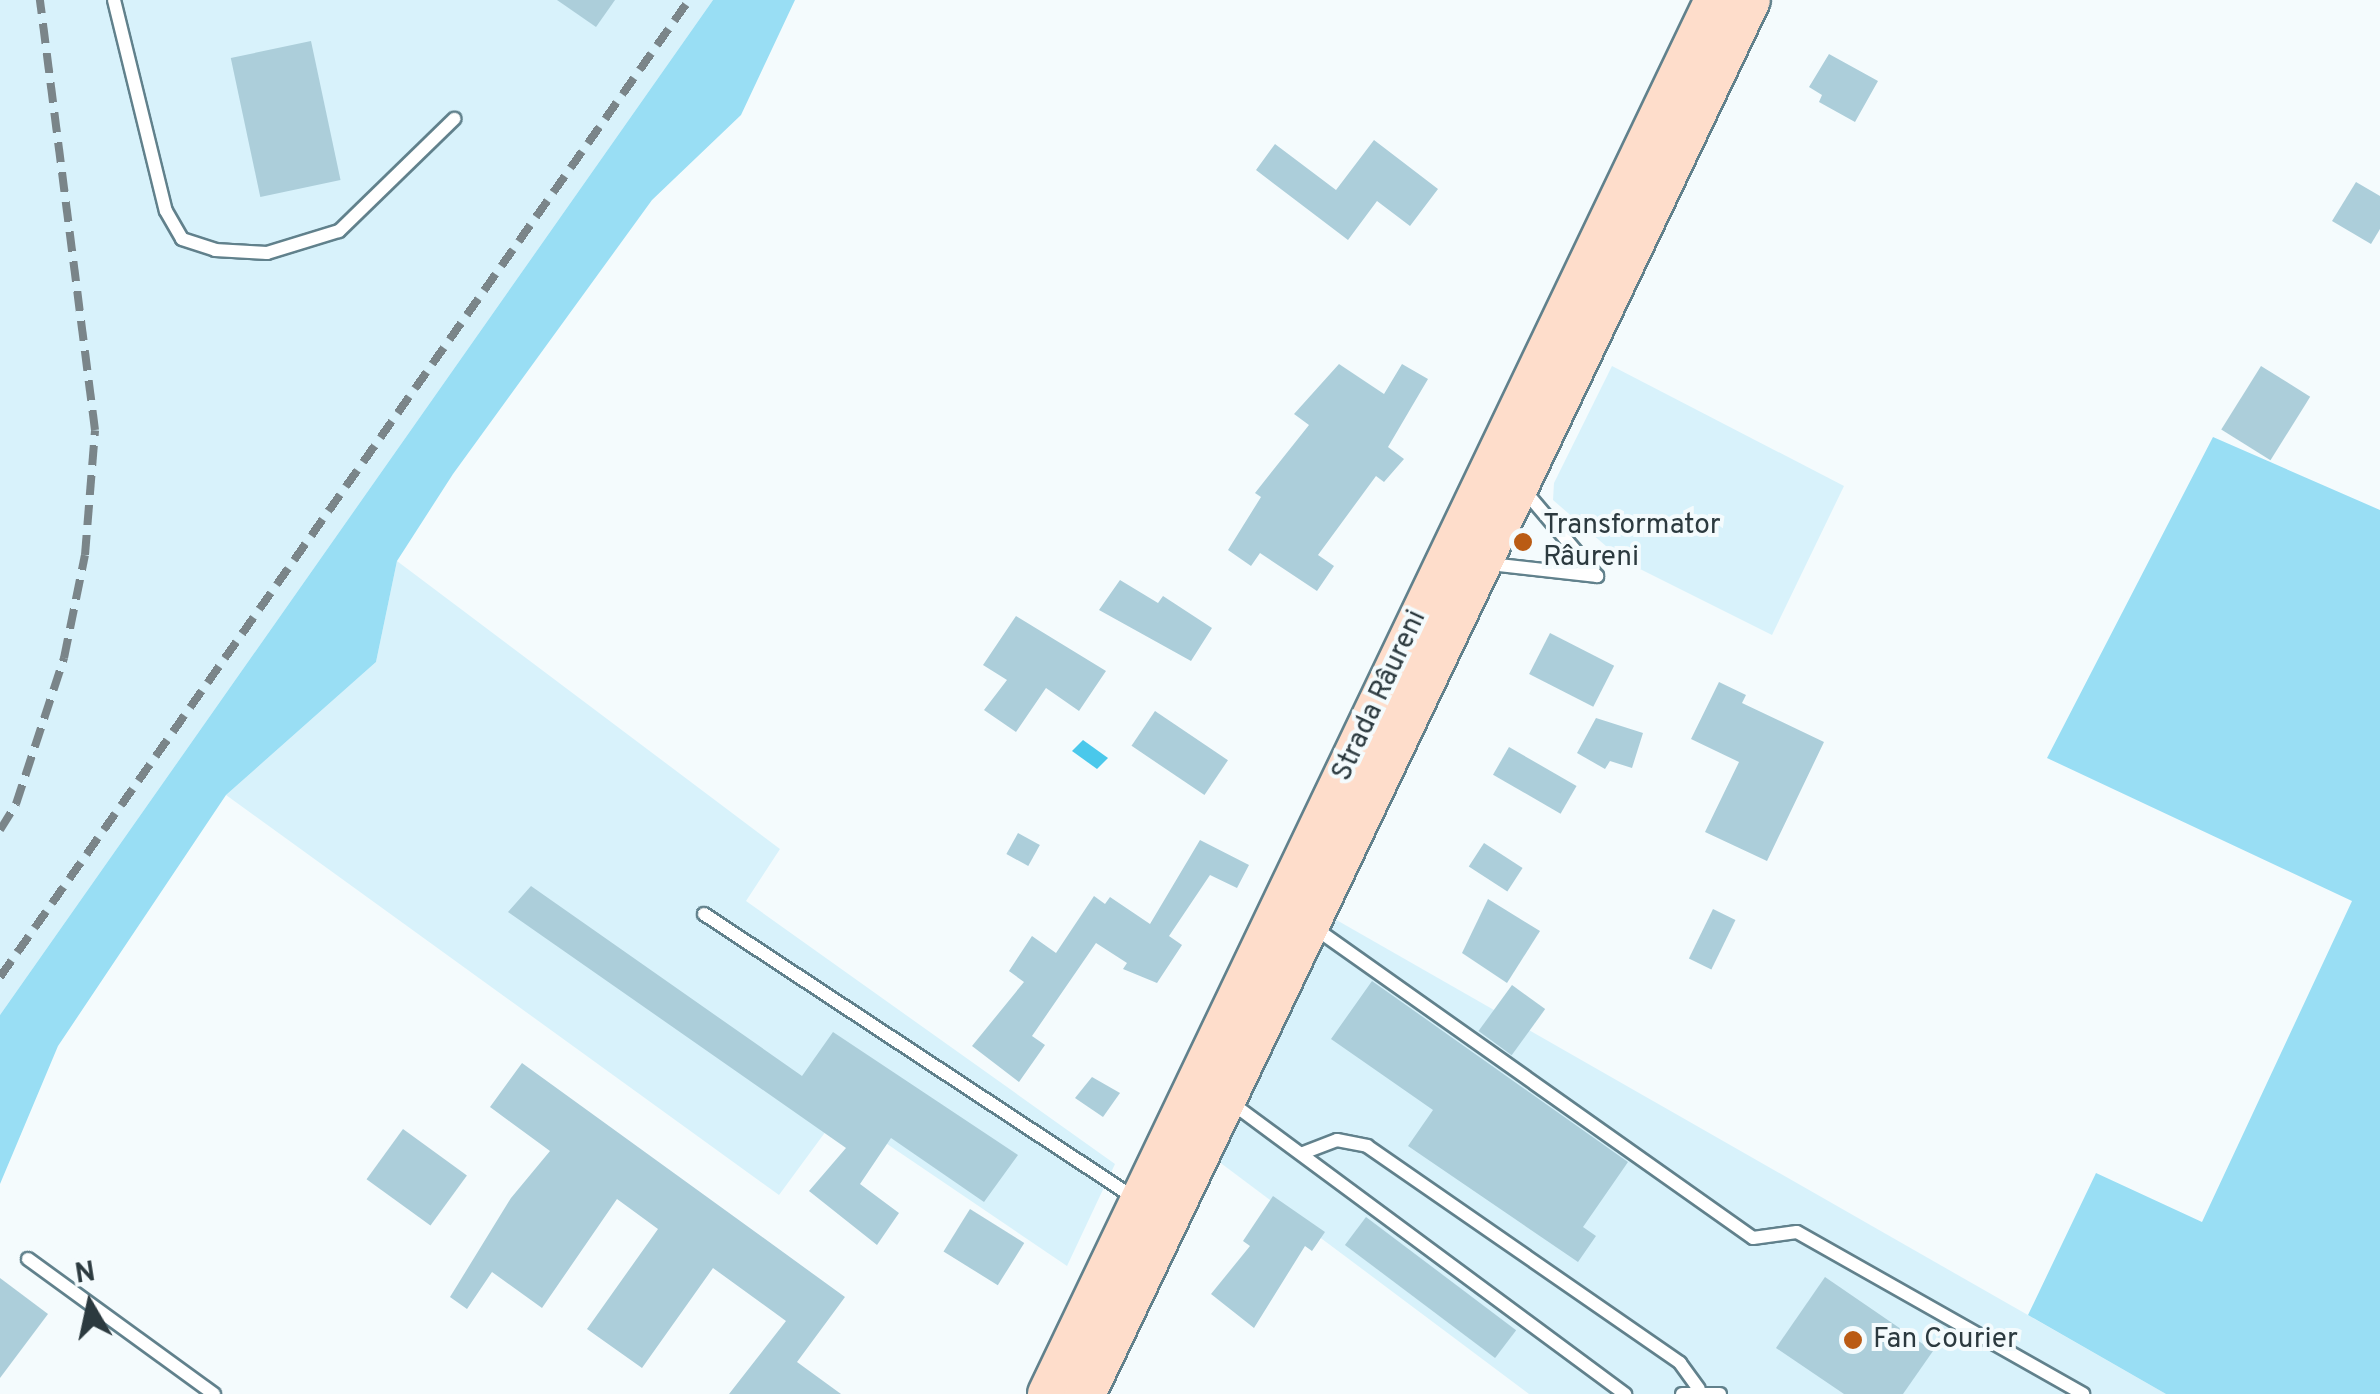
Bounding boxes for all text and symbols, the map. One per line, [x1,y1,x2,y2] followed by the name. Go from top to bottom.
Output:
[1543,509,1721,575] place label: Transformator Râureni
[1512,531,1534,553] marker: Transformator Râureni
[1326,605,1434,787] street label: Strada Râureni
[40,1254,140,1354] north arrow
[73,1255,98,1294] text: N
[1873,1323,2018,1357] place label: Fan Courier
[1842,1329,1864,1351] marker: Fan Courier

